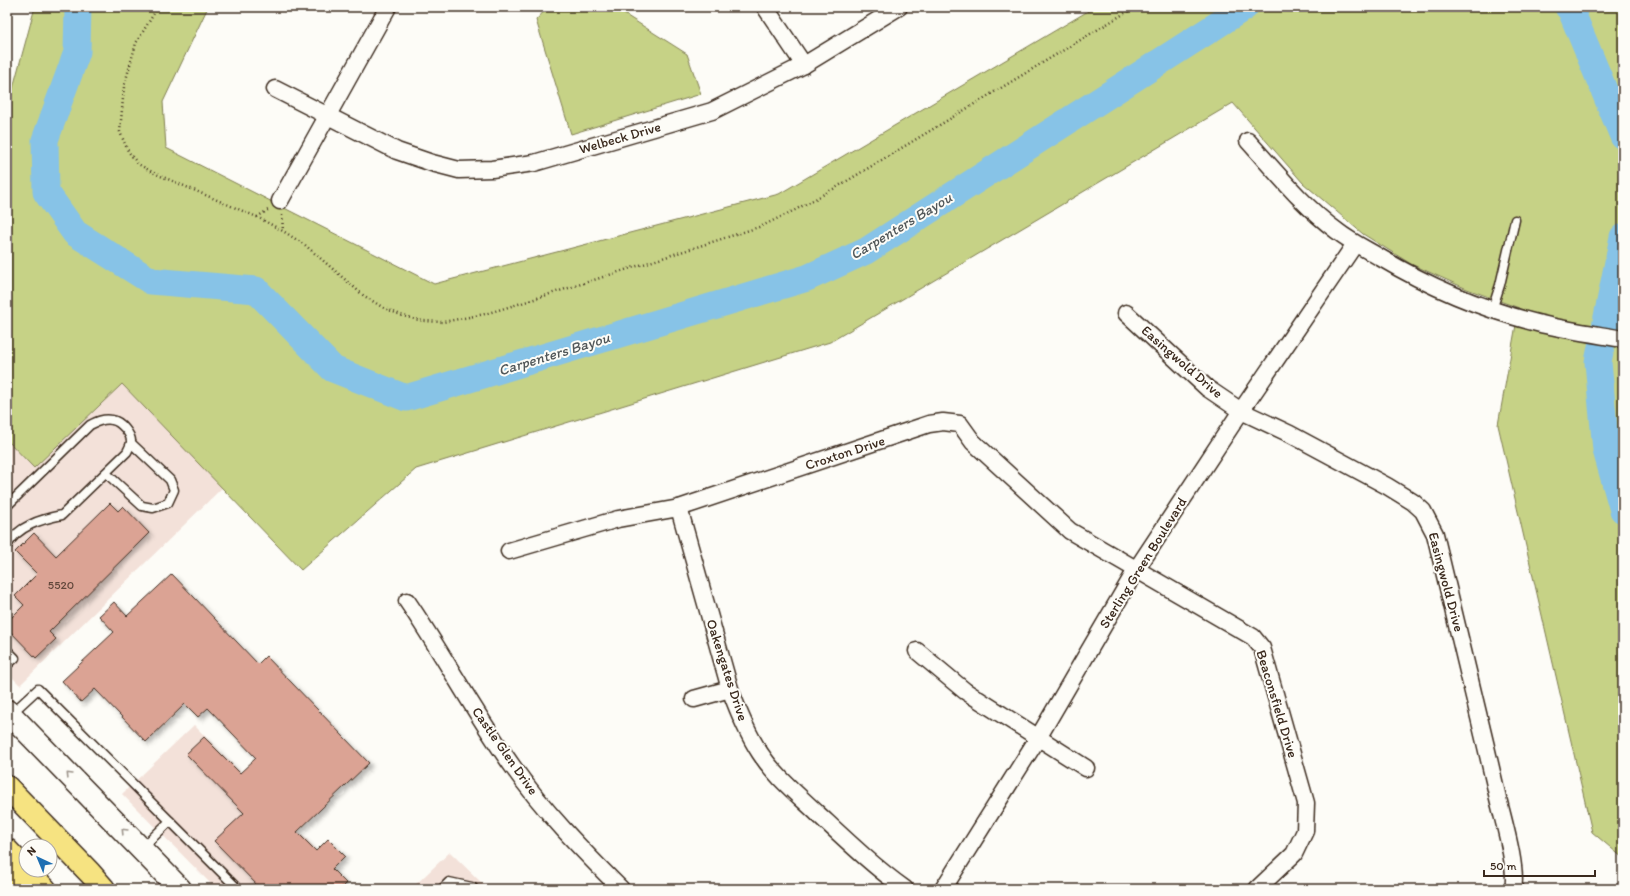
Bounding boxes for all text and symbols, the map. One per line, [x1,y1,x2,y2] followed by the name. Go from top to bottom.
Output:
[577,118,663,158] street label: Welbeck Drive
[847,188,956,263] water label: Carpenters Bayou
[1138,322,1226,402] street label: Easingwold Drive
[496,328,612,379] water label: Carpenters Bayou
[803,432,887,474] street label: Croxton Drive
[1096,494,1191,632] street label: Sterling Green Boulevard
[1425,530,1468,634] street label: Easingwold Drive
[48,578,74,592] house number: 5520
[703,617,752,723] street label: Oakengates Drive
[1253,648,1302,760] street label: Beaconsfield Drive
[468,704,542,799] street label: Castle Glen Drive
[66,772,74,780] one-way arrow
[121,828,129,836] one-way arrow
[18,838,58,878] north arrow
[24,844,39,858] text: N
[1484,852,1595,878] scale bar
[1490,859,1516,873] text: 50 m

